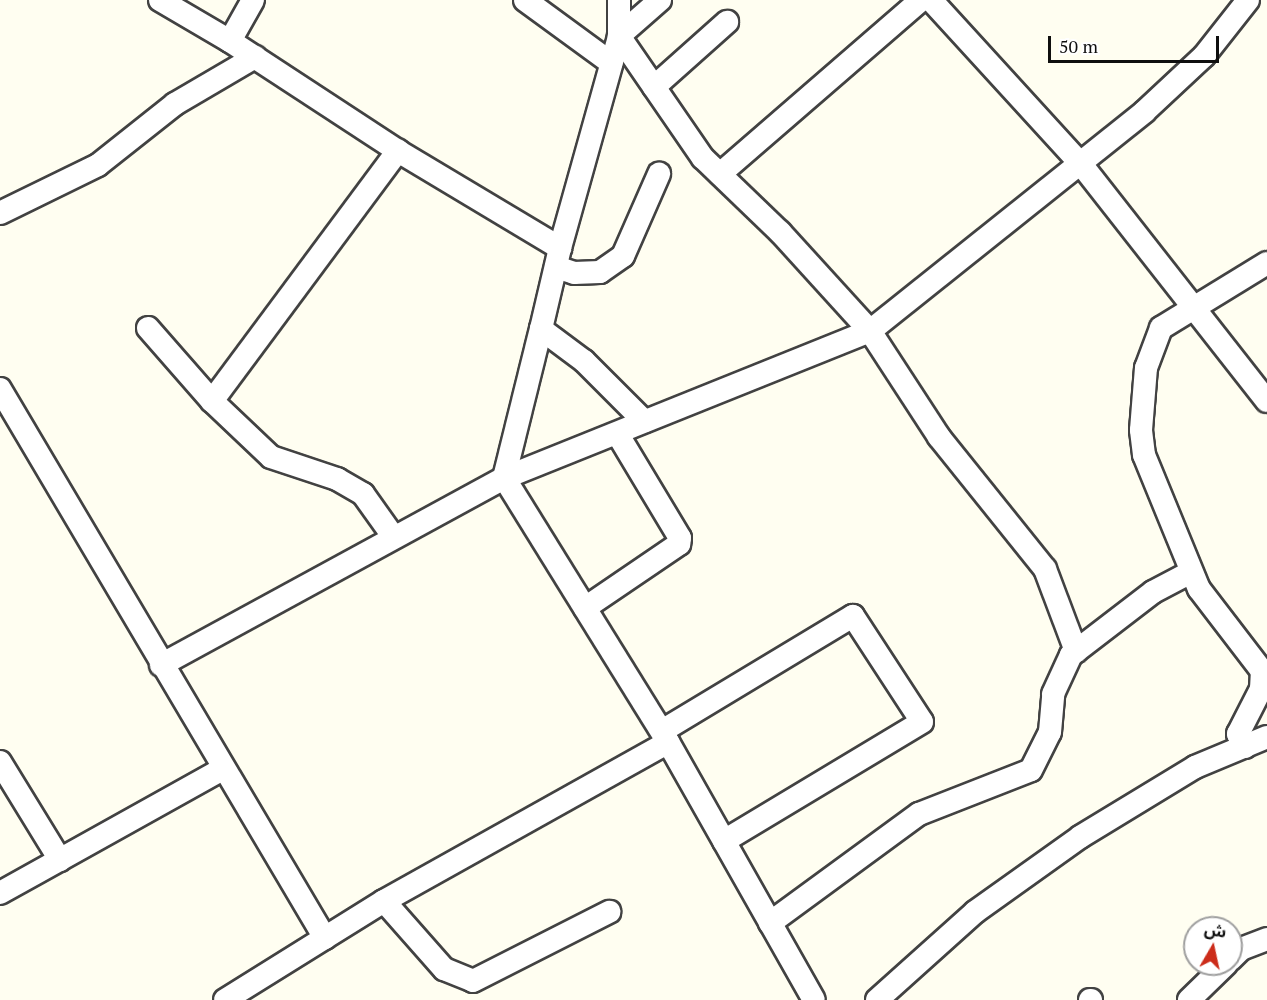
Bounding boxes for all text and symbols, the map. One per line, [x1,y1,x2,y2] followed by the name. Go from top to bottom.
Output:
[1051,24,1222,62] scale bar
[1059,34,1098,58] text: 50 m
[1183,916,1243,976] north arrow
[1203,918,1228,943] text: ش

